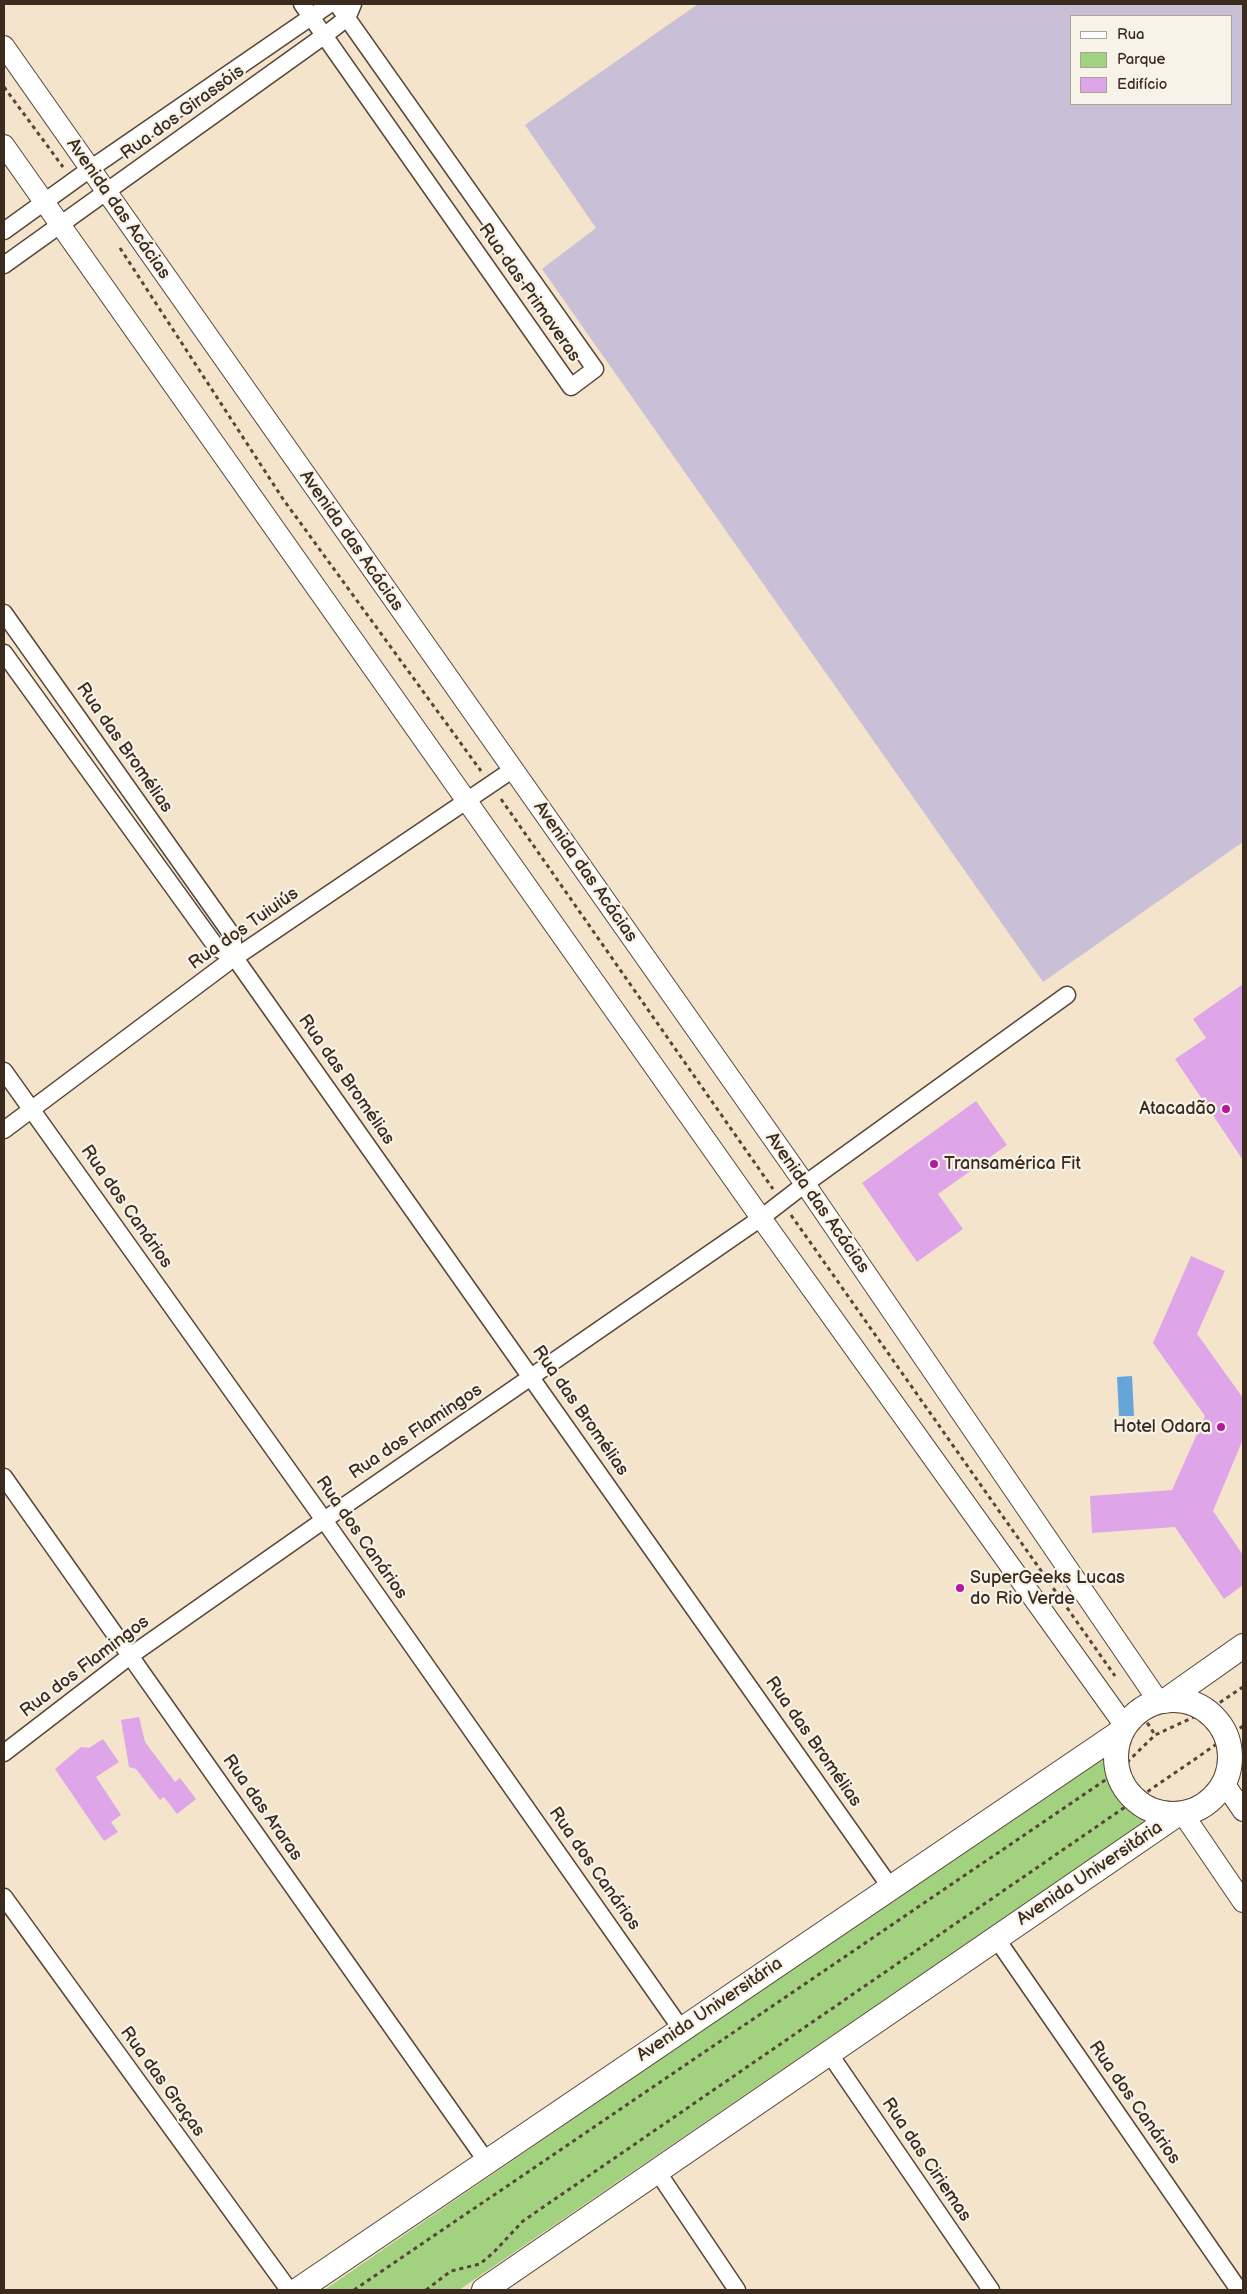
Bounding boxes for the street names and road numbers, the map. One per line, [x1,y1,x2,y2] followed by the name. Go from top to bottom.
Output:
[117,61,249,165] street label: Rua dos Girassóis
[61,134,175,284] street label: Avenida das Acácias
[473,220,585,366] street label: Rua das Primaveras
[294,466,408,616] street label: Avenida das Acácias
[71,679,177,817] street label: Rua das Bromélias
[528,797,642,947] street label: Avenida das Acácias
[185,883,303,975] street label: Rua dos Tuiuiús
[293,1011,399,1149] street label: Rua das Bromélias
[760,1128,874,1278] street label: Avenida das Acácias
[75,1141,177,1273] street label: Rua dos Canários
[527,1342,633,1480] street label: Rua das Bromélias
[345,1379,487,1485] street label: Rua dos Flamingos
[310,1472,412,1604] street label: Rua dos Canários
[16,1611,154,1723] street label: Rua dos Flamingos
[760,1673,866,1811] street label: Rua das Bromélias
[217,1751,307,1865] street label: Rua das Araras
[543,1803,645,1935] street label: Rua dos Canários
[1013,1817,1167,1931] street label: Avenida Universitária
[633,1953,787,2067] street label: Avenida Universitária
[115,2023,209,2141] street label: Rua das Graças
[1083,2037,1185,2169] street label: Rua dos Canários
[877,2094,975,2226] street label: Rua das Ciriemas

